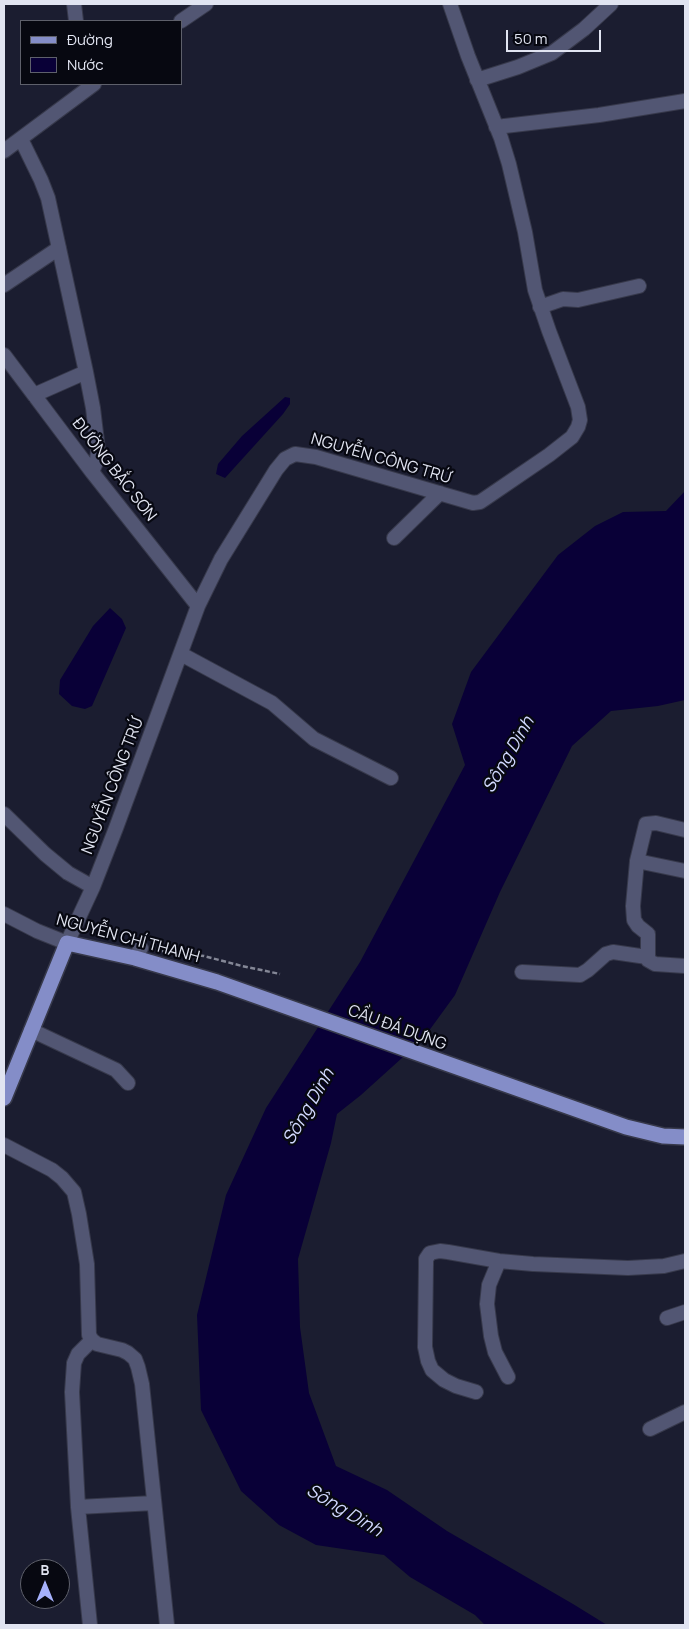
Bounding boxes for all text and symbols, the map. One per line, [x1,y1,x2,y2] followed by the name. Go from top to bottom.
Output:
[20,20,182,85] legend
[509,20,604,52] scale bar
[514,28,548,49] text: 50 m
[67,29,113,50] text: Đường
[67,54,104,75] text: Nước
[68,415,160,525] street label: ĐƯỜNG BẮC SƠN
[309,430,453,488] street label: NGUYỄN CÔNG TRỨ
[479,713,539,797] water label: Sông Dinh
[78,715,148,857] street label: NGUYỄN CÔNG TRỨ
[54,911,202,967] street label: NGUYỄN CHÍ THANH
[345,1001,449,1055] street label: CẦU ĐÁ DỰNG
[279,1065,339,1149] water label: Sông Dinh
[302,1480,386,1542] water label: Sông Dinh
[20,1559,70,1609] north arrow
[41,1560,49,1579] text: B

